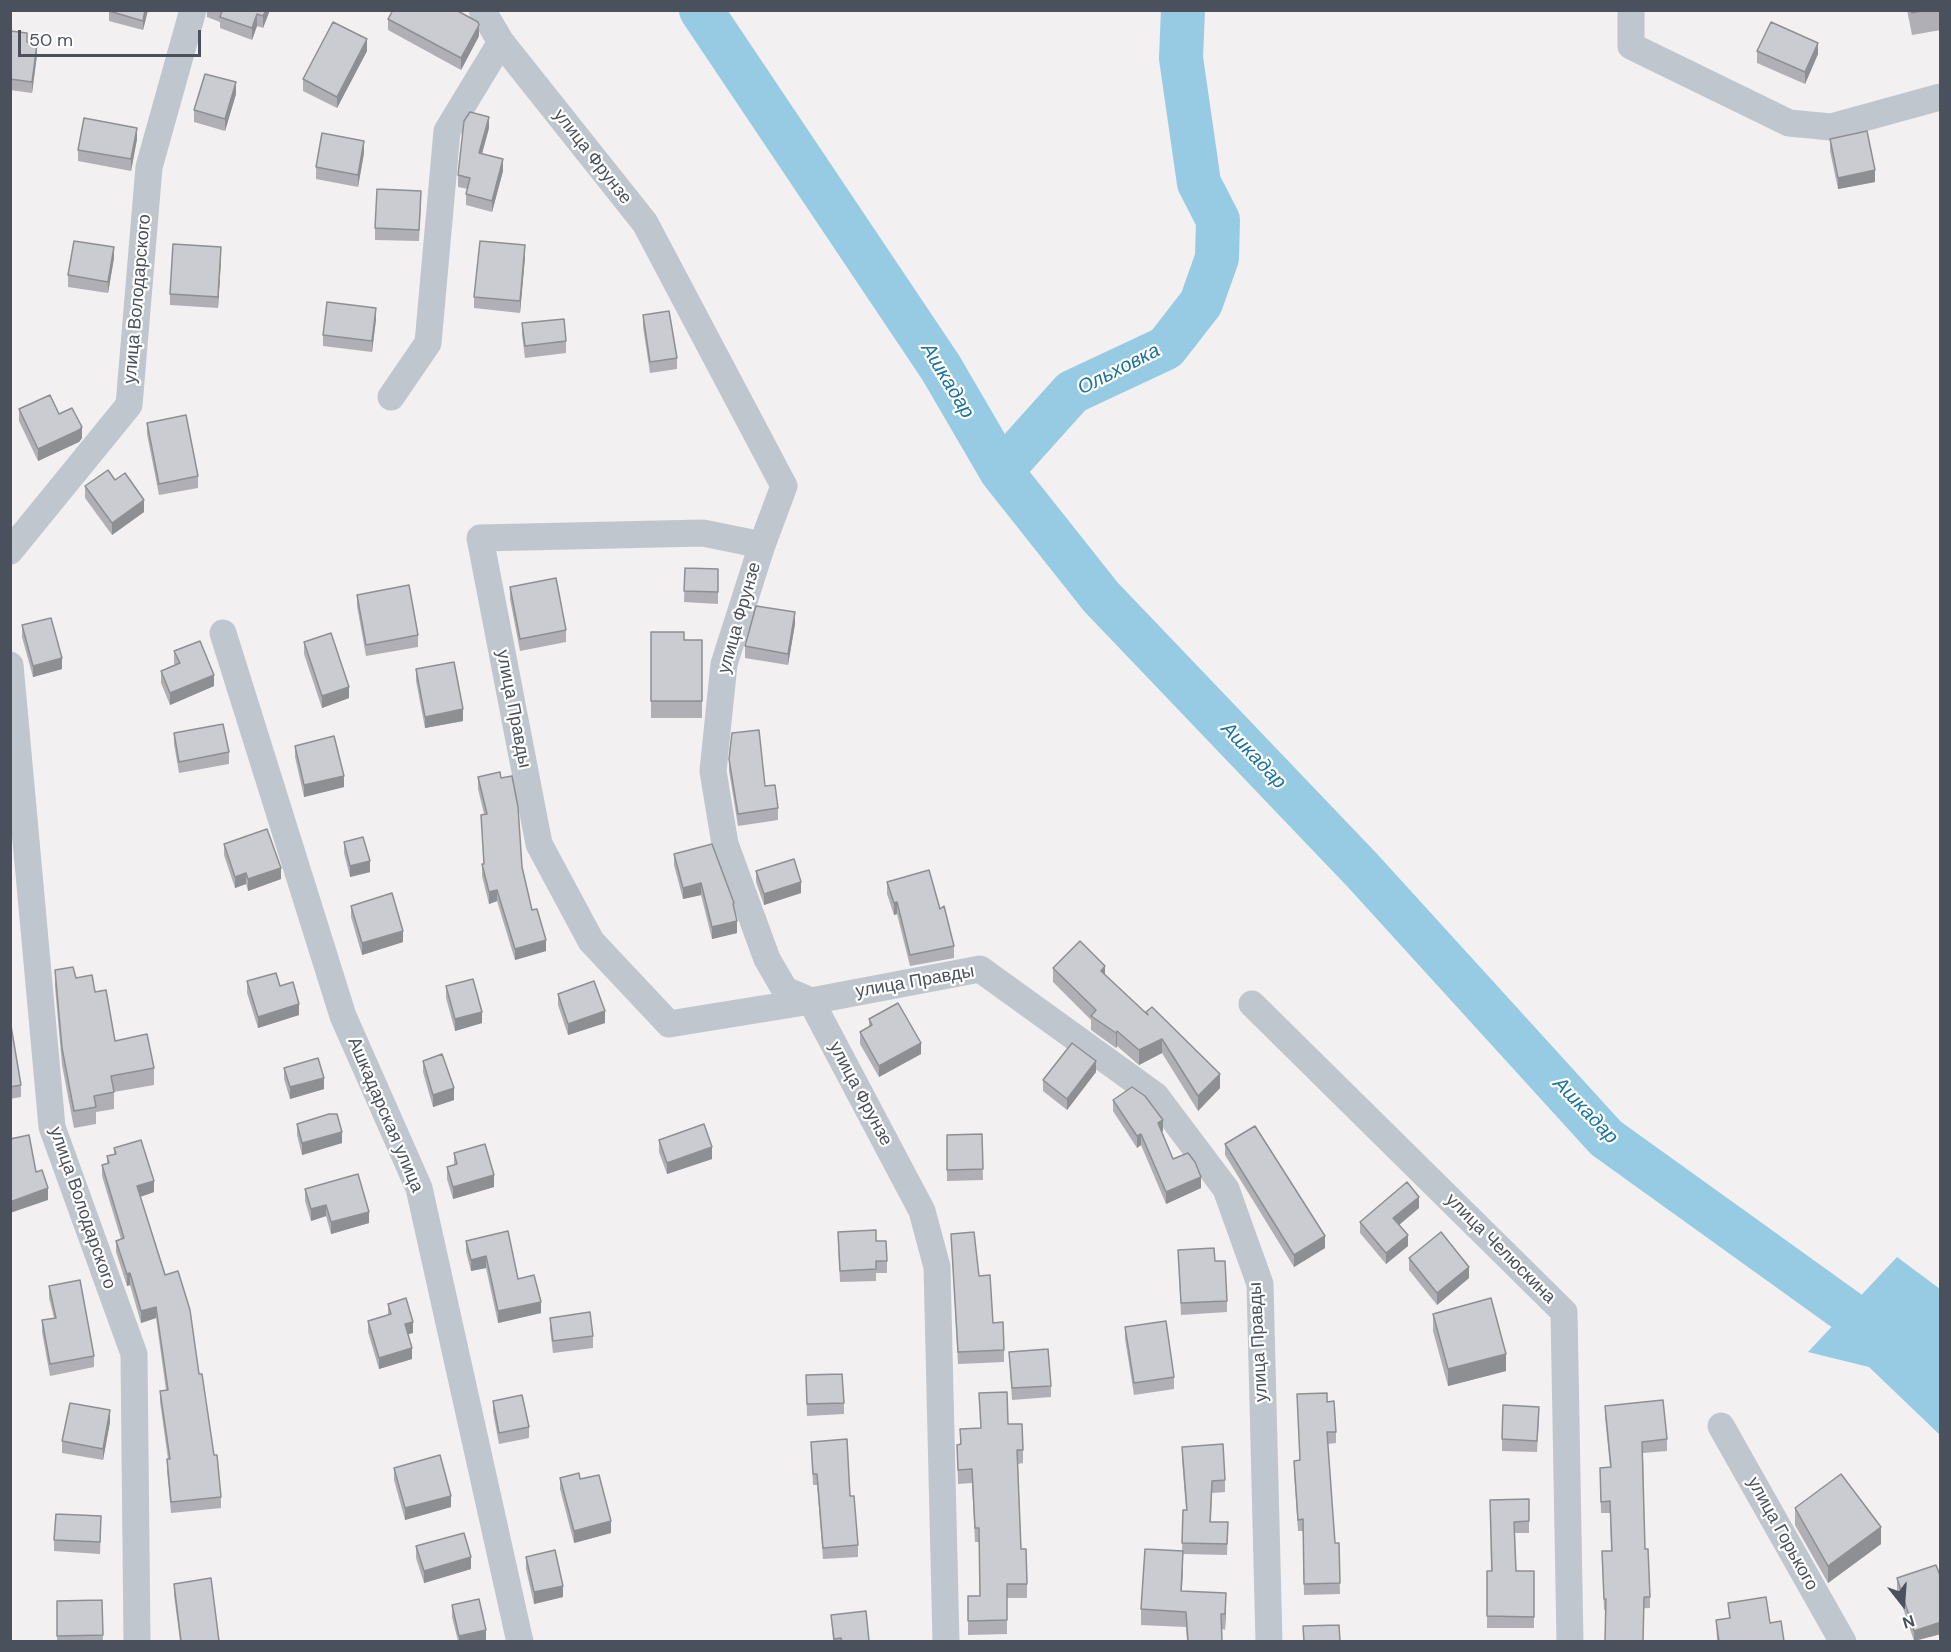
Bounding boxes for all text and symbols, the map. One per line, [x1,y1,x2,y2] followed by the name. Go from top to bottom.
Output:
[21,18,204,56] scale bar
[29,28,73,52] text: 50 m
[548,105,636,209] street label: улица Фрунзе
[120,213,156,385] street label: улица Володарского
[915,339,979,423] water label: Ашкадар
[1074,339,1164,401] water label: Ольховка
[714,560,766,676] street label: улица Фрунзе
[491,648,535,770] street label: улица Правды
[1215,718,1291,794] water label: Ашкадар
[854,961,976,1003] street label: улица Правды
[343,1034,427,1196] street label: Ашкадарская улица
[824,1038,896,1150] street label: улица Фрунзе
[1547,1073,1623,1149] water label: Ашкадар
[44,1124,120,1292] street label: улица Володарского
[1441,1190,1559,1308] street label: улица Челюскина
[1245,1282,1273,1402] street label: улица Правды
[1742,1473,1822,1595] street label: улица Горького
[1873,1574,1933,1634] north arrow
[1900,1610,1917,1633] text: N

